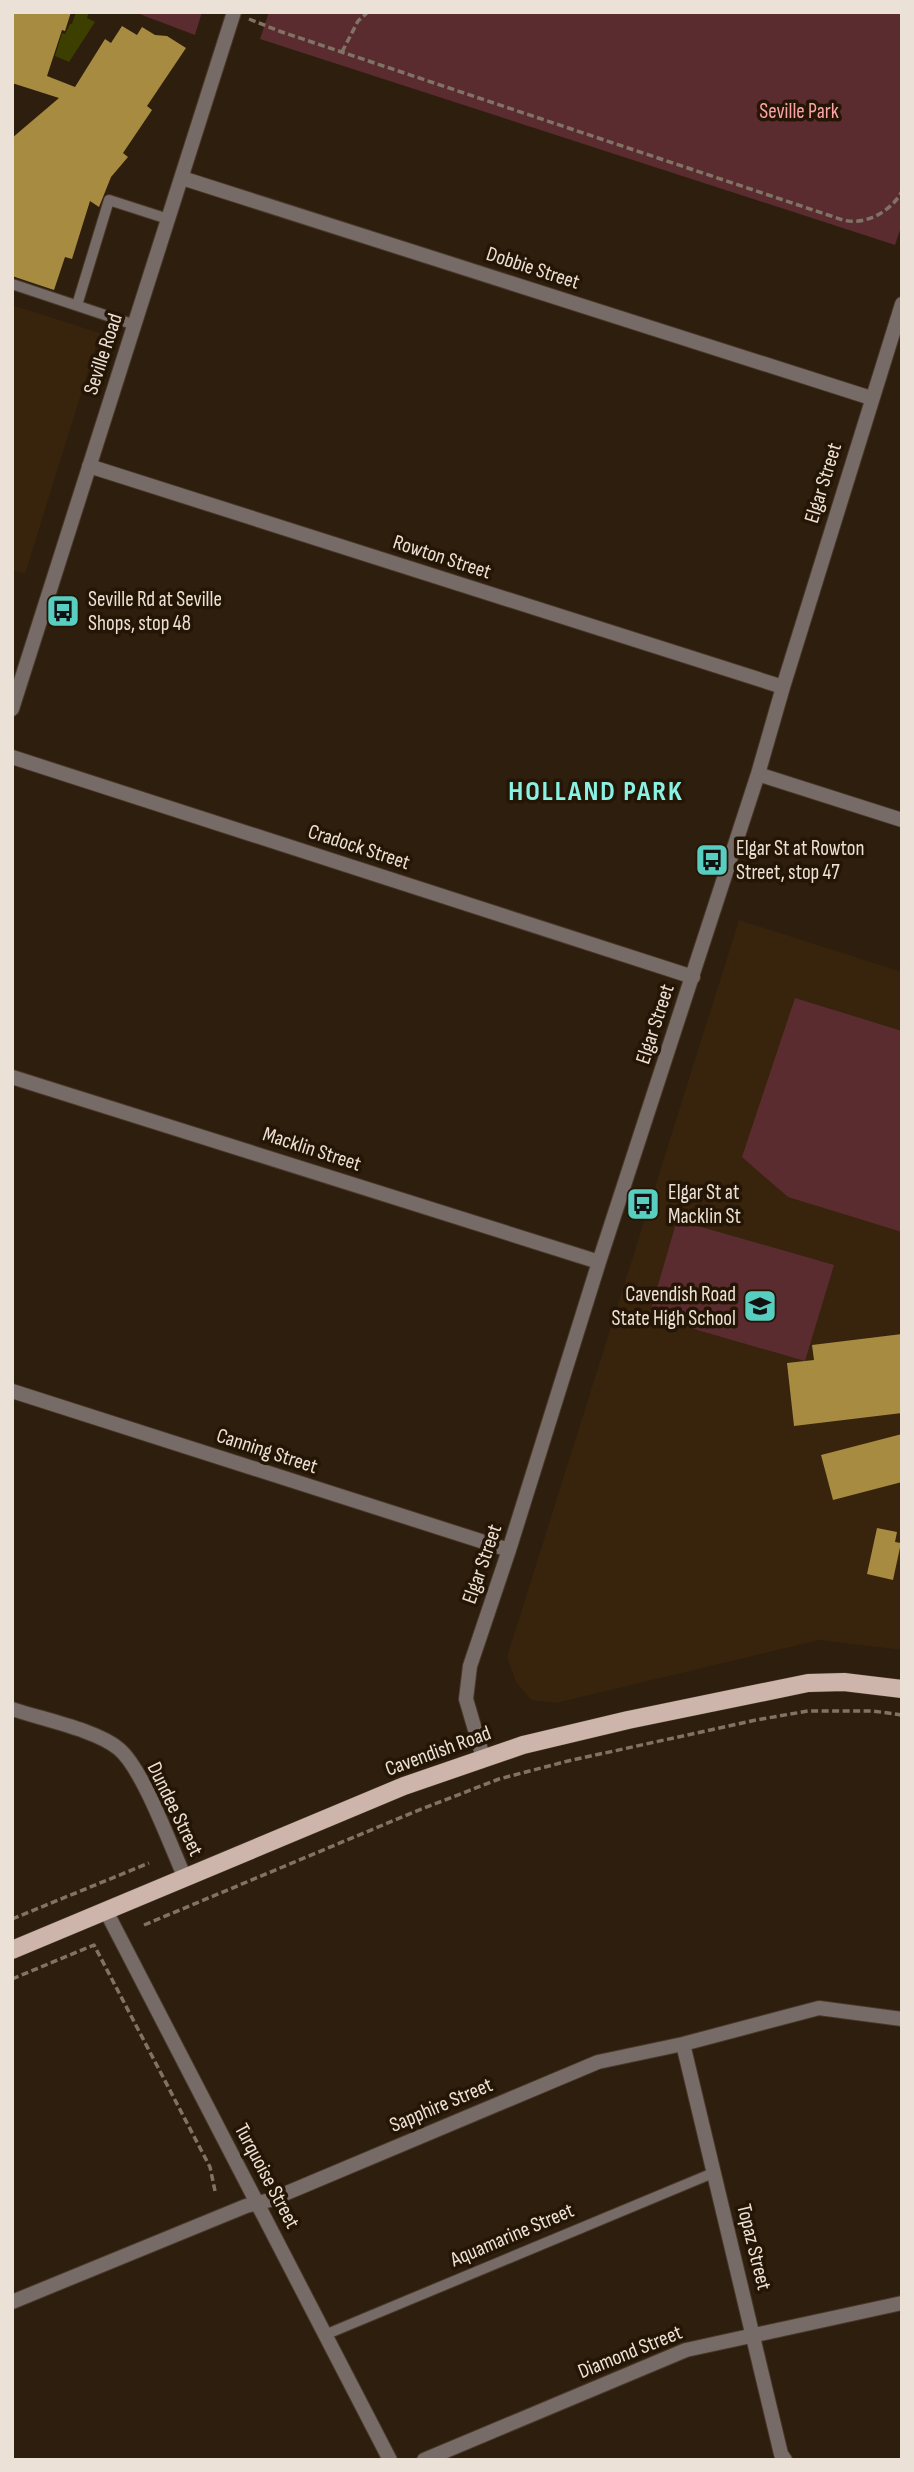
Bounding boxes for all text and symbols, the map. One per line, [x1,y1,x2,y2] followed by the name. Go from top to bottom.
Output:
[759,99,839,124] park label: Seville Park
[483,241,583,295] street label: Dobbie Street
[78,310,128,398] street label: Seville Road
[799,440,847,526] street label: Elgar Street
[390,529,494,585] street label: Rowton Street
[88,587,222,636] place label: Seville Rd at Seville Shops, stop 48
[44,592,82,630] bus stop icon: Seville Rd at Seville Shops, stop 48
[508,775,684,808] district label: HOLLAND PARK
[305,819,413,875] street label: Cradock Street
[736,836,864,885] place label: Elgar St at Rowton Street, stop 47
[693,841,731,879] bus stop icon: Elgar St at Rowton Street, stop 47
[630,981,680,1067] street label: Elgar Street
[260,1121,364,1177] street label: Macklin Street
[668,1180,741,1229] place label: Elgar St at Macklin St
[624,1185,662,1223] bus stop icon: Elgar St at Macklin St
[612,1282,736,1331] place label: Cavendish Road State High School
[741,1287,779,1325] school or university icon: Cavendish Road State High School
[213,1423,321,1479] street label: Canning Street
[457,1521,507,1607] street label: Elgar Street
[382,1720,494,1782] street label: Cavendish Road
[142,1758,208,1860] street label: Dundee Street
[386,2072,496,2138] street label: Sapphire Street
[229,2119,305,2233] street label: Turquoise Street
[446,2198,577,2273] street label: Aquamarine Street
[731,2201,777,2293] street label: Topaz Street
[574,2320,686,2384] street label: Diamond Street

